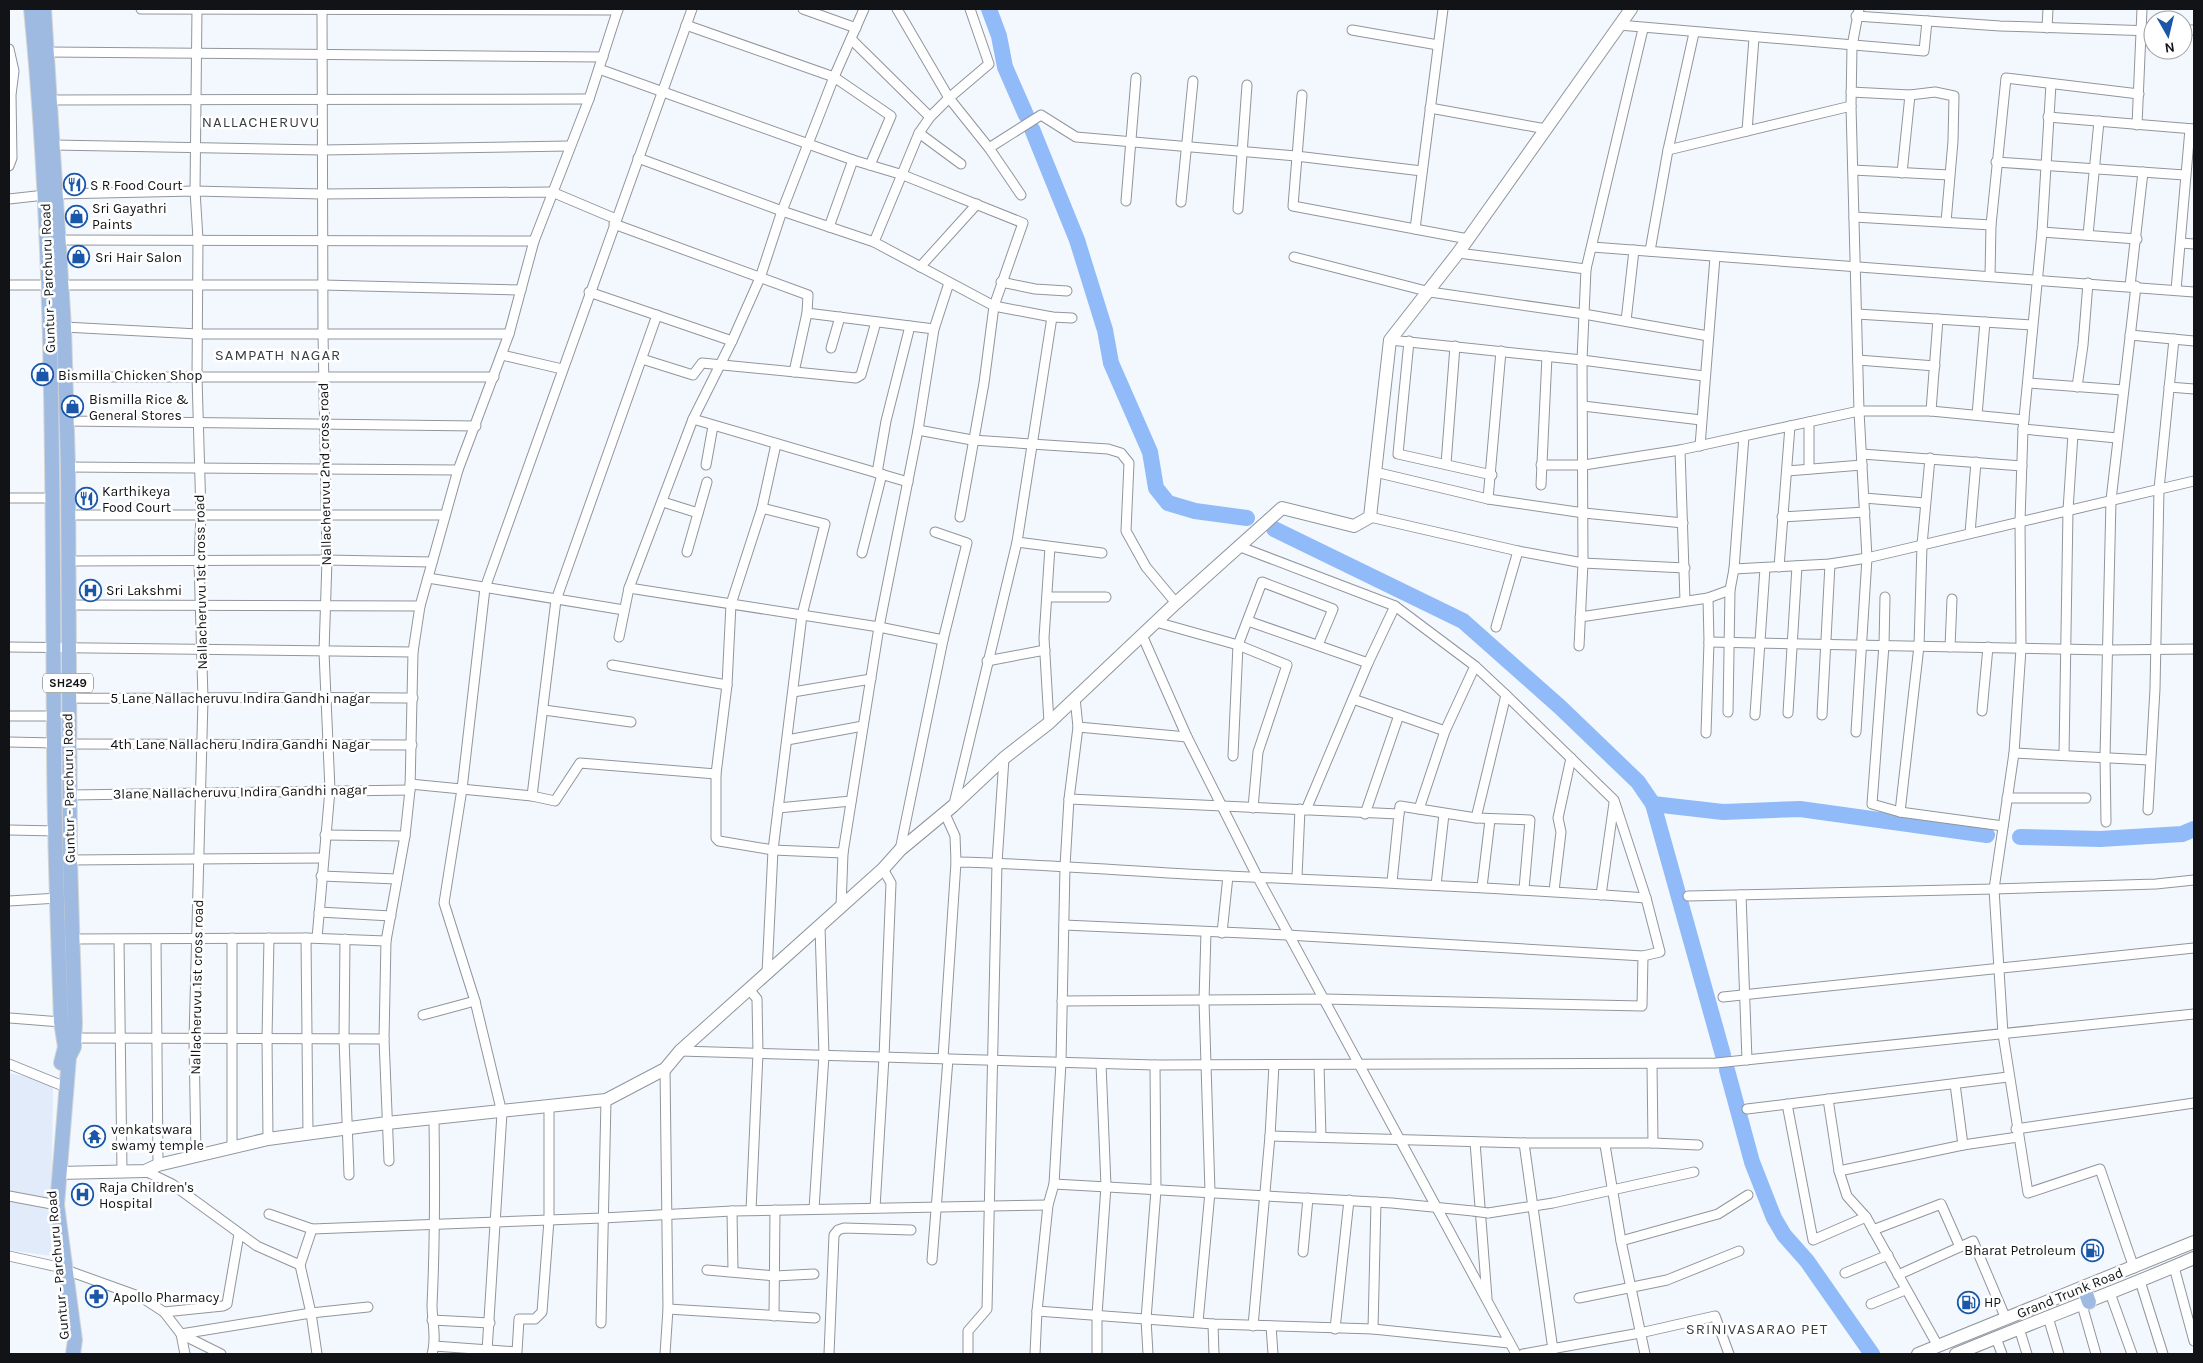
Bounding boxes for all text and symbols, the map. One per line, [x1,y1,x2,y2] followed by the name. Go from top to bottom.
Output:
[2143,10,2193,60] north arrow
[2164,38,2176,56] text: N
[202,113,320,131] district label: NALLACHERUVU
[62,173,86,197] restaurant icon: S R Food Court
[90,177,183,194] place label: S R Food Court
[92,200,167,233] place label: Sri Gayathri Paints
[37,203,59,353] street label: Guntur - Parchuru Road
[64,204,88,228] shop icon: Sri Gayathri Paints
[67,245,91,269] shop icon: Sri Hair Salon
[95,249,182,266] place label: Sri Hair Salon
[215,346,341,364] district label: SAMPATH NAGAR
[30,363,54,387] shop icon: Bismilla Chicken Shop
[58,367,202,384] place label: Bismilla Chicken Shop
[315,382,335,566] street label: Nallacheruvu 2nd cross road
[89,391,189,424] place label: Bismilla Rice & General Stores
[61,395,85,419] shop icon: Bismilla Rice & General Stores
[102,483,171,516] place label: Karthikeya Food Court
[74,487,98,511] restaurant icon: Karthikeya Food Court
[191,494,211,670] street label: Nallacheruvu 1st cross road
[78,578,102,602] hospital icon: Sri Lakshmi
[106,582,182,599] place label: Sri Lakshmi
[43,674,93,692] road number: SH249
[110,690,371,707] street label: 5 Lane Nallacheruvu Indira Gandhi nagar
[59,713,79,863] street label: Guntur - Parchuru Road
[111,736,370,753] street label: 4th Lane Nallacheru Indira Gandhi Nagar
[113,781,368,803] street label: 3lane Nallacheruvu Indira Gandhi nagar
[187,899,207,1075] street label: Nallacheruvu 1st cross road
[111,1121,204,1154] place label: venkatswara swamy temple
[83,1125,107,1149] temple icon: venkatswara swamy temple
[99,1179,194,1212] place label: Raja Children's Hospital
[71,1183,95,1207] hospital icon: Raja Children's Hospital
[43,1190,73,1340] street label: Guntur - Parchuru Road
[2080,1238,2104,1262] fuel station icon: Bharat Petroleum
[1964,1242,2076,1259] place label: Bharat Petroleum
[2014,1264,2126,1322] street label: Grand Trunk Road
[85,1285,109,1309] pharmacy icon: Apollo Pharmacy
[113,1289,220,1306] place label: Apollo Pharmacy
[1956,1290,1980,1314] fuel station icon: HP
[1984,1294,2001,1311] place label: HP
[1686,1320,1828,1338] district label: SRINIVASARAO PET

